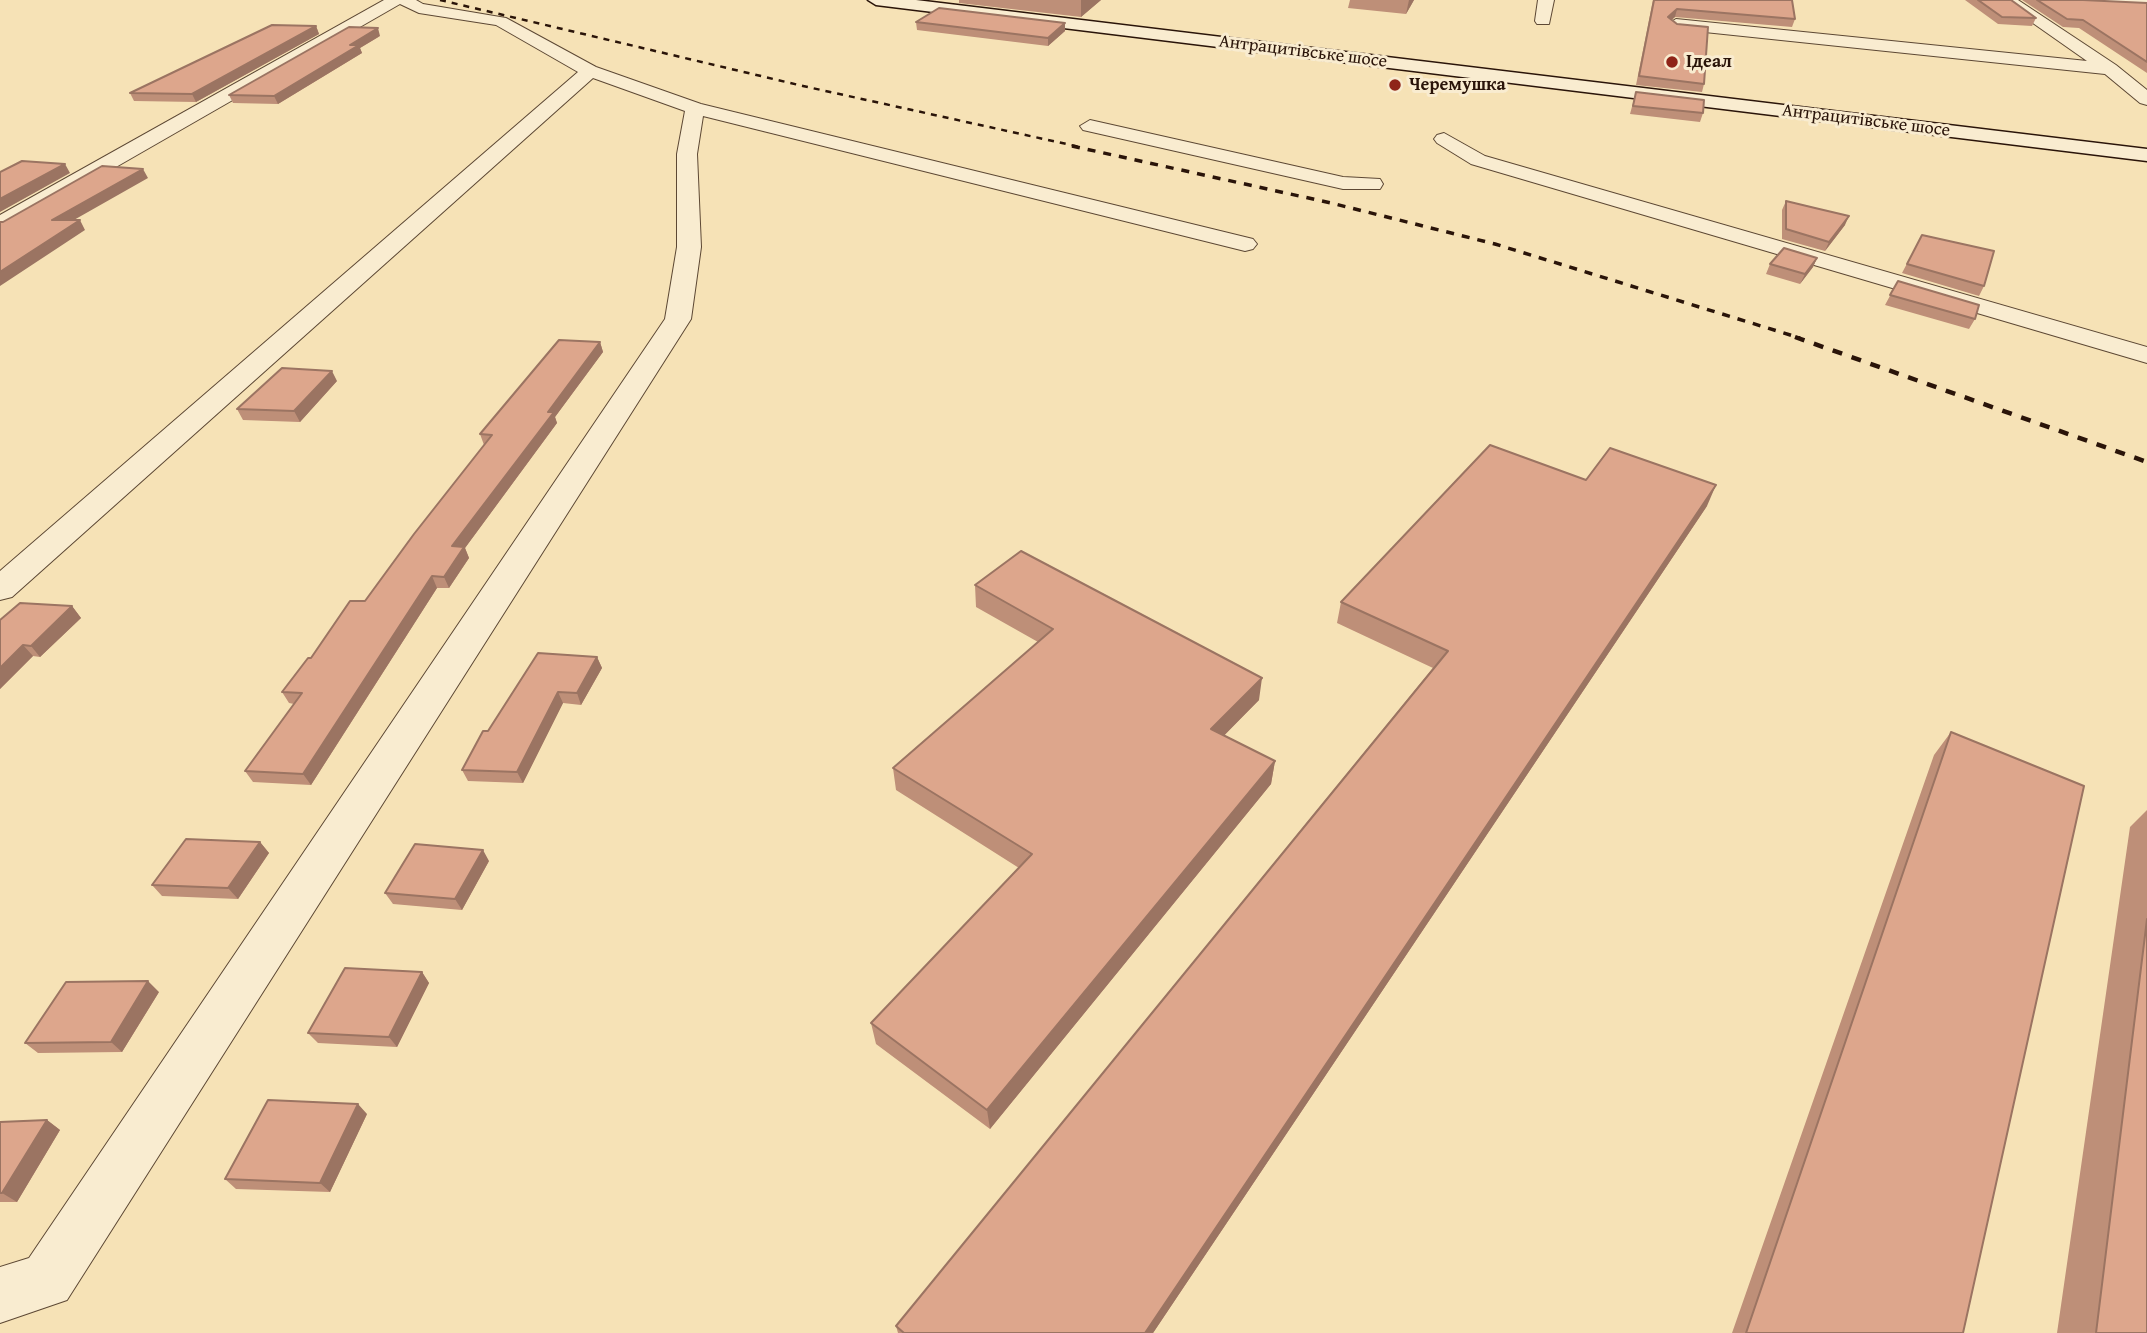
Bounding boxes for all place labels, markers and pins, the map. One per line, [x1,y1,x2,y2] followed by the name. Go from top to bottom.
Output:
[1686,51,1732,73] place label: Ідеал
[1664,54,1680,70] marker: Ідеал
[1409,74,1506,96] place label: Черемушка
[1387,77,1403,93] marker: Черемушка

